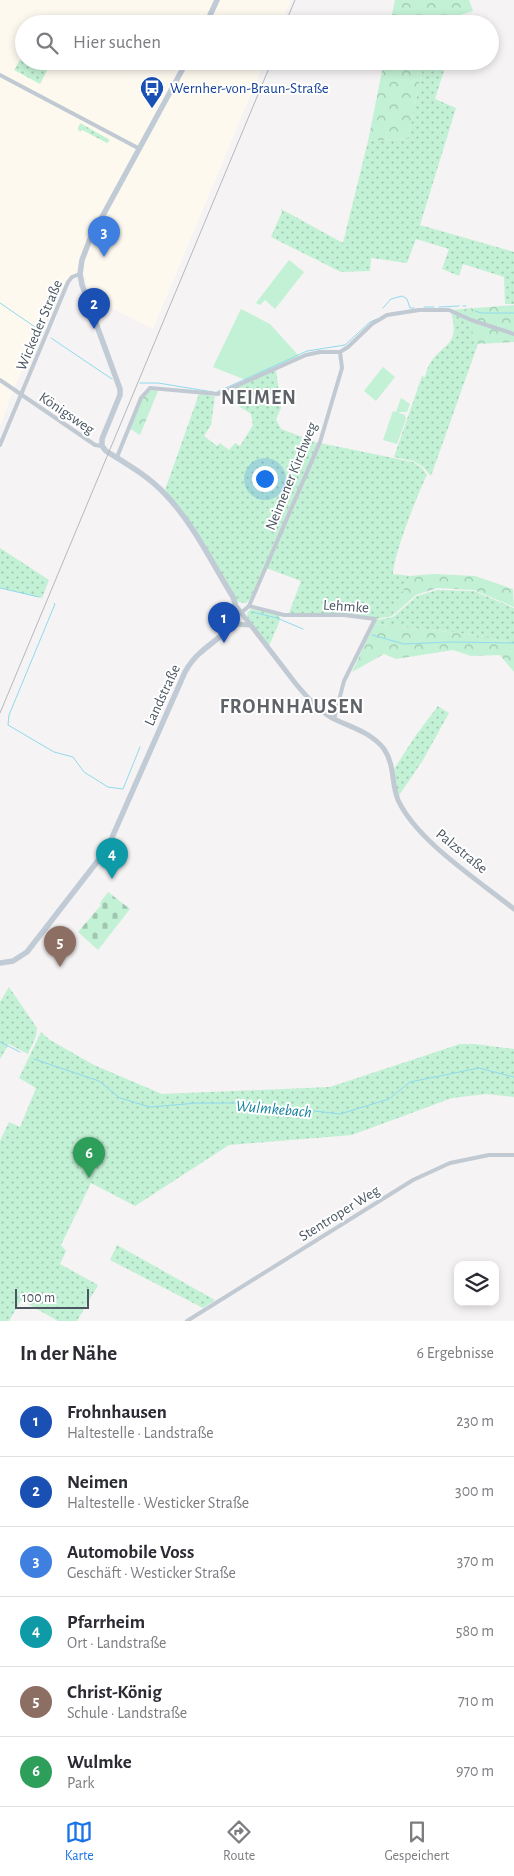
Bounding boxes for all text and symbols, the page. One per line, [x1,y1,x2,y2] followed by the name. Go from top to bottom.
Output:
[15,15,499,70] search box
[33,29,61,57] icon: search
[73,33,161,52] text: Hier suchen
[139,75,165,109] bus stop icon: Wernher-von-Braun-Straße
[170,81,329,96] place label: Wernher-von-Braun-Straße
[88,216,120,257] pin: 3
[14,278,65,373] street label: Wickeder Straße
[78,288,110,329] pin: 2
[221,388,297,408] district label: NEIMEN
[36,390,98,438] street label: Königsweg
[263,419,320,532] street label: Neimener Kirchweg
[252,466,278,492] your location
[322,597,370,616] street label: Lehmke
[208,602,240,643] pin: 1
[142,662,183,728] street label: Landstraße
[220,697,364,717] district label: FROHNHAUSEN
[433,826,490,877] street label: Palzstraße
[96,838,128,879] pin: 4
[44,926,76,967] pin: 5
[235,1098,312,1120] water label: Wulmkebach
[73,1137,105,1178] pin: 6
[296,1182,383,1244] street label: Stentroper Weg
[454,1261,499,1306] map controls
[454,1261,499,1306] button: layers
[15,1286,89,1309] scale bar
[22,1291,55,1305] text: 100 m
[20,1343,117,1364] text: In der Nähe
[417,1345,494,1361] text: 6 Ergebnisse
[67,1403,167,1422] text: Frohnhausen
[33,1413,39,1429] text: 1
[456,1413,494,1429] text: 230 m
[67,1425,214,1441] text: Haltestelle · Landstraße
[67,1473,128,1492] text: Neimen
[32,1483,40,1499] text: 2
[455,1483,494,1499] text: 300 m
[67,1495,249,1511] text: Haltestelle · Westicker Straße
[67,1543,194,1562] text: Automobile Voss
[33,1553,39,1569] text: 3
[457,1553,494,1569] text: 370 m
[67,1565,236,1581] text: Geschäft · Westicker Straße
[67,1613,145,1632] text: Pfarrheim
[32,1623,40,1639] text: 4
[456,1623,494,1639] text: 580 m
[67,1635,166,1651] text: Ort · Landstraße
[67,1683,162,1702] text: Christ-König
[33,1693,39,1709] text: 5
[458,1693,494,1709] text: 710 m
[67,1705,187,1721] text: Schule · Landstraße
[67,1753,132,1772] text: Wulmke
[32,1763,40,1779] text: 6
[456,1763,494,1779] text: 970 m
[67,1775,95,1791] text: Park
[65,1818,94,1865] tab: Karte
[223,1818,255,1865] tab: Route
[384,1818,449,1865] tab: Gespeichert

